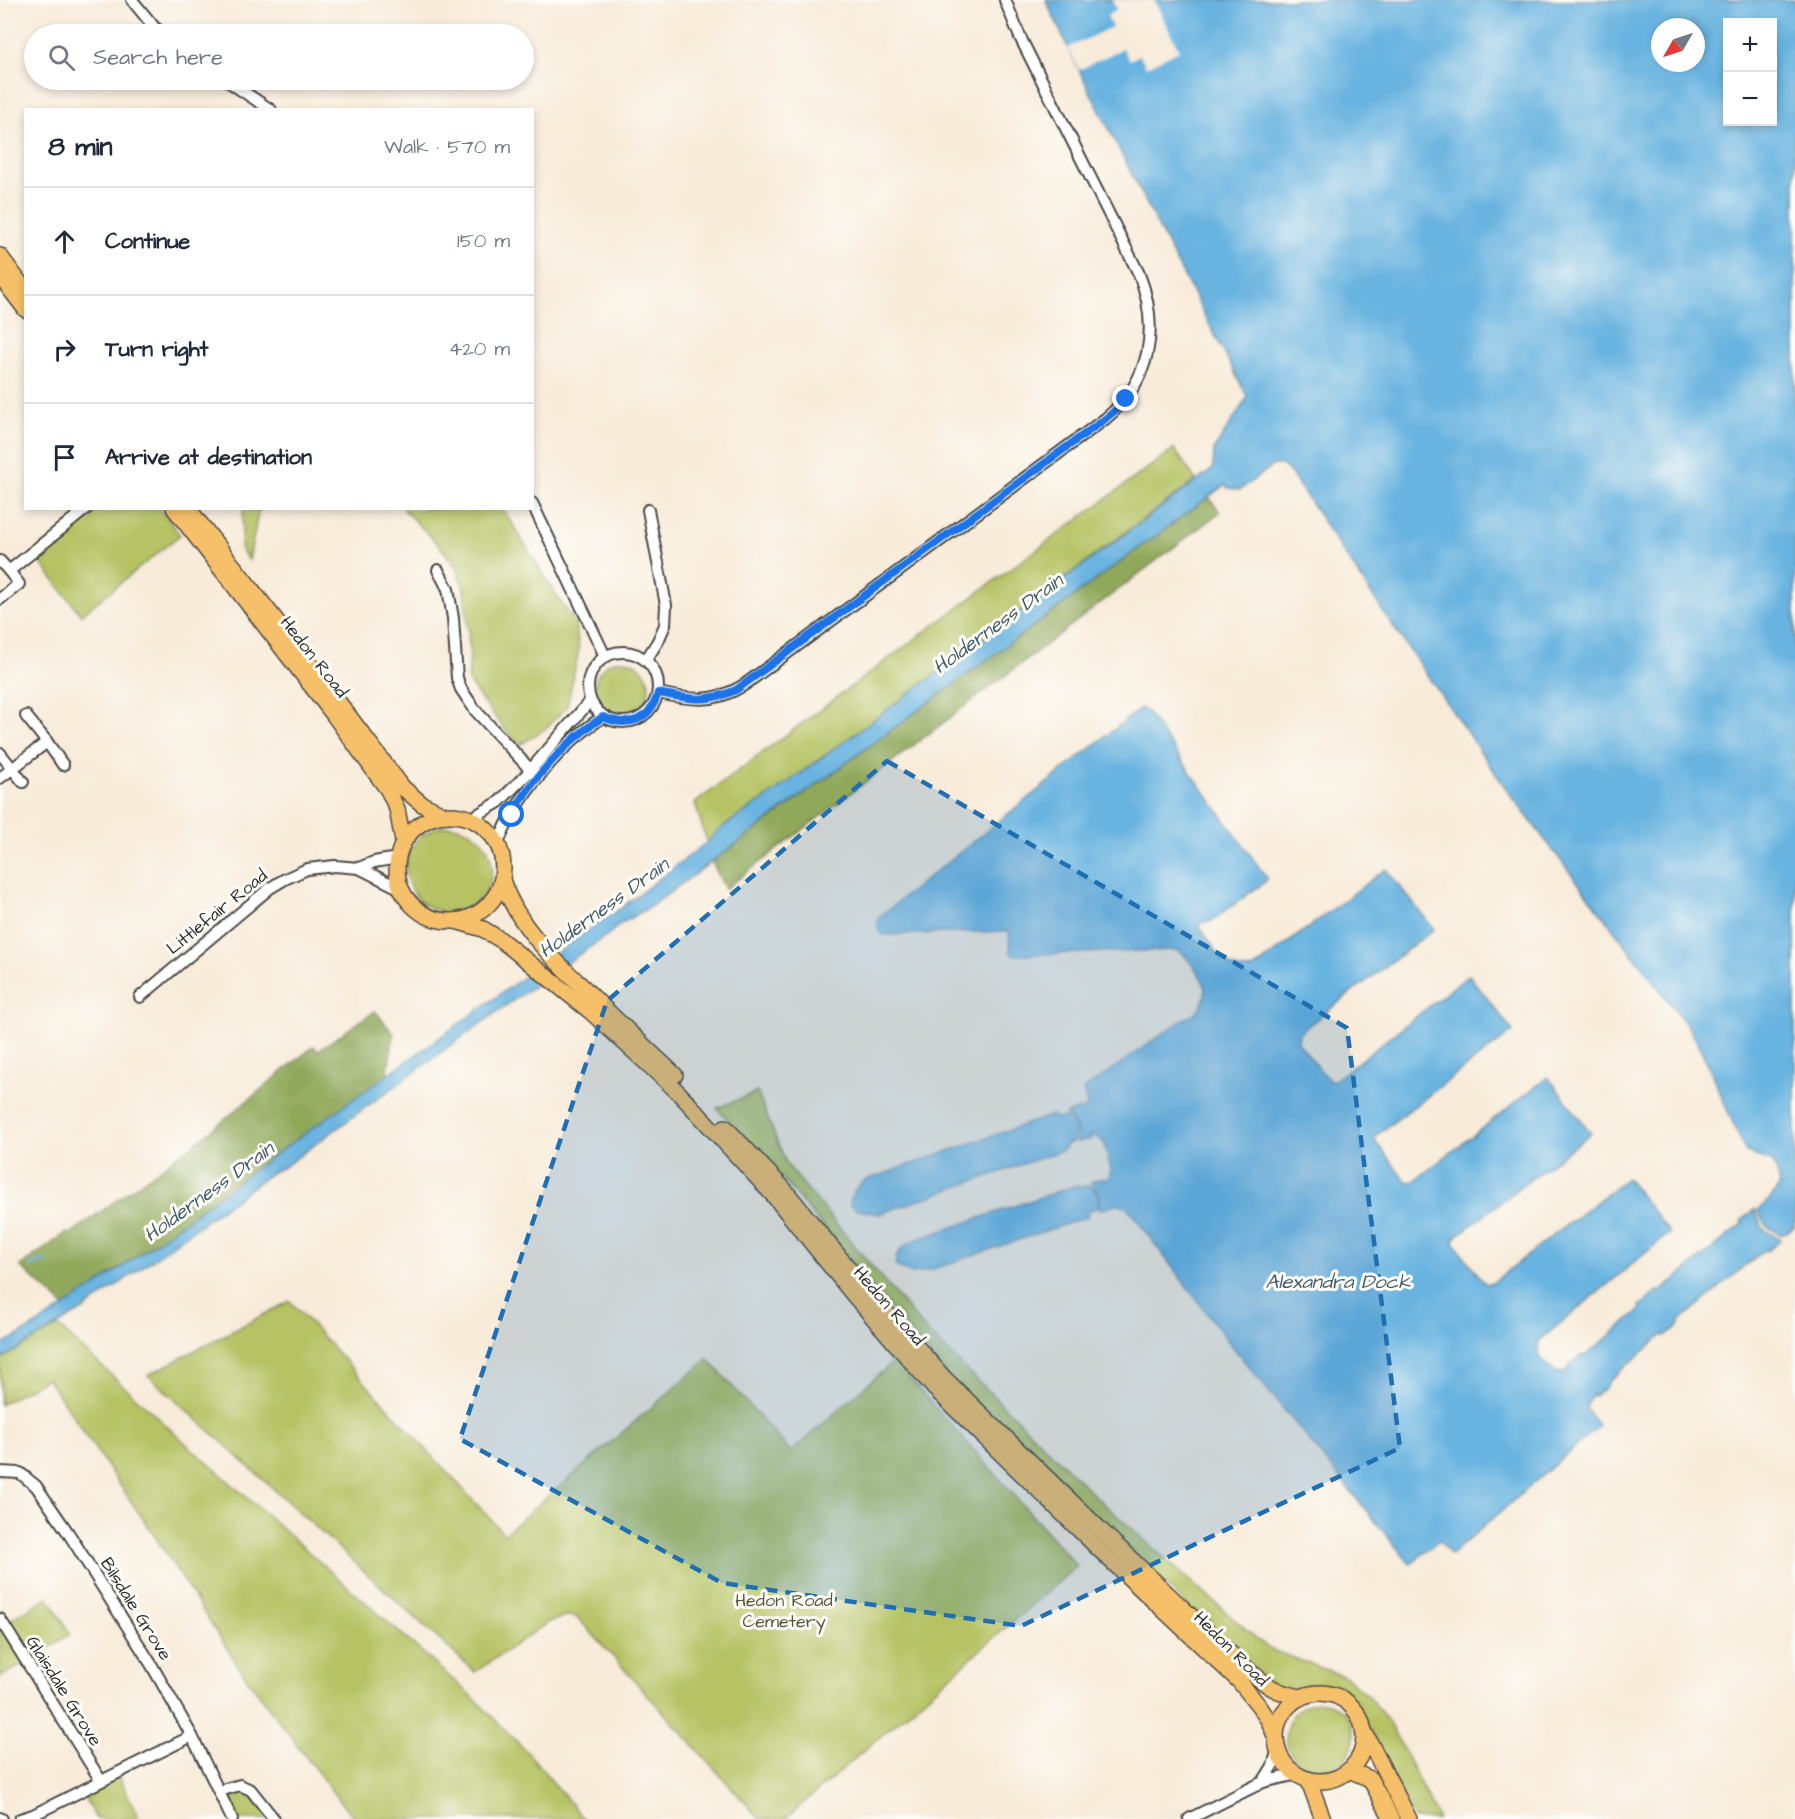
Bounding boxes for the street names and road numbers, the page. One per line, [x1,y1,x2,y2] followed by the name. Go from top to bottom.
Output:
[274,611,354,703] street label: Hedon Road
[161,863,273,961] street label: Littlefair Road
[848,1261,930,1351] street label: Hedon Road
[94,1553,178,1666] street label: Bilsdale Grove
[1188,1606,1274,1692] street label: Hedon Road
[20,1631,108,1751] street label: Glaisdale Grove

